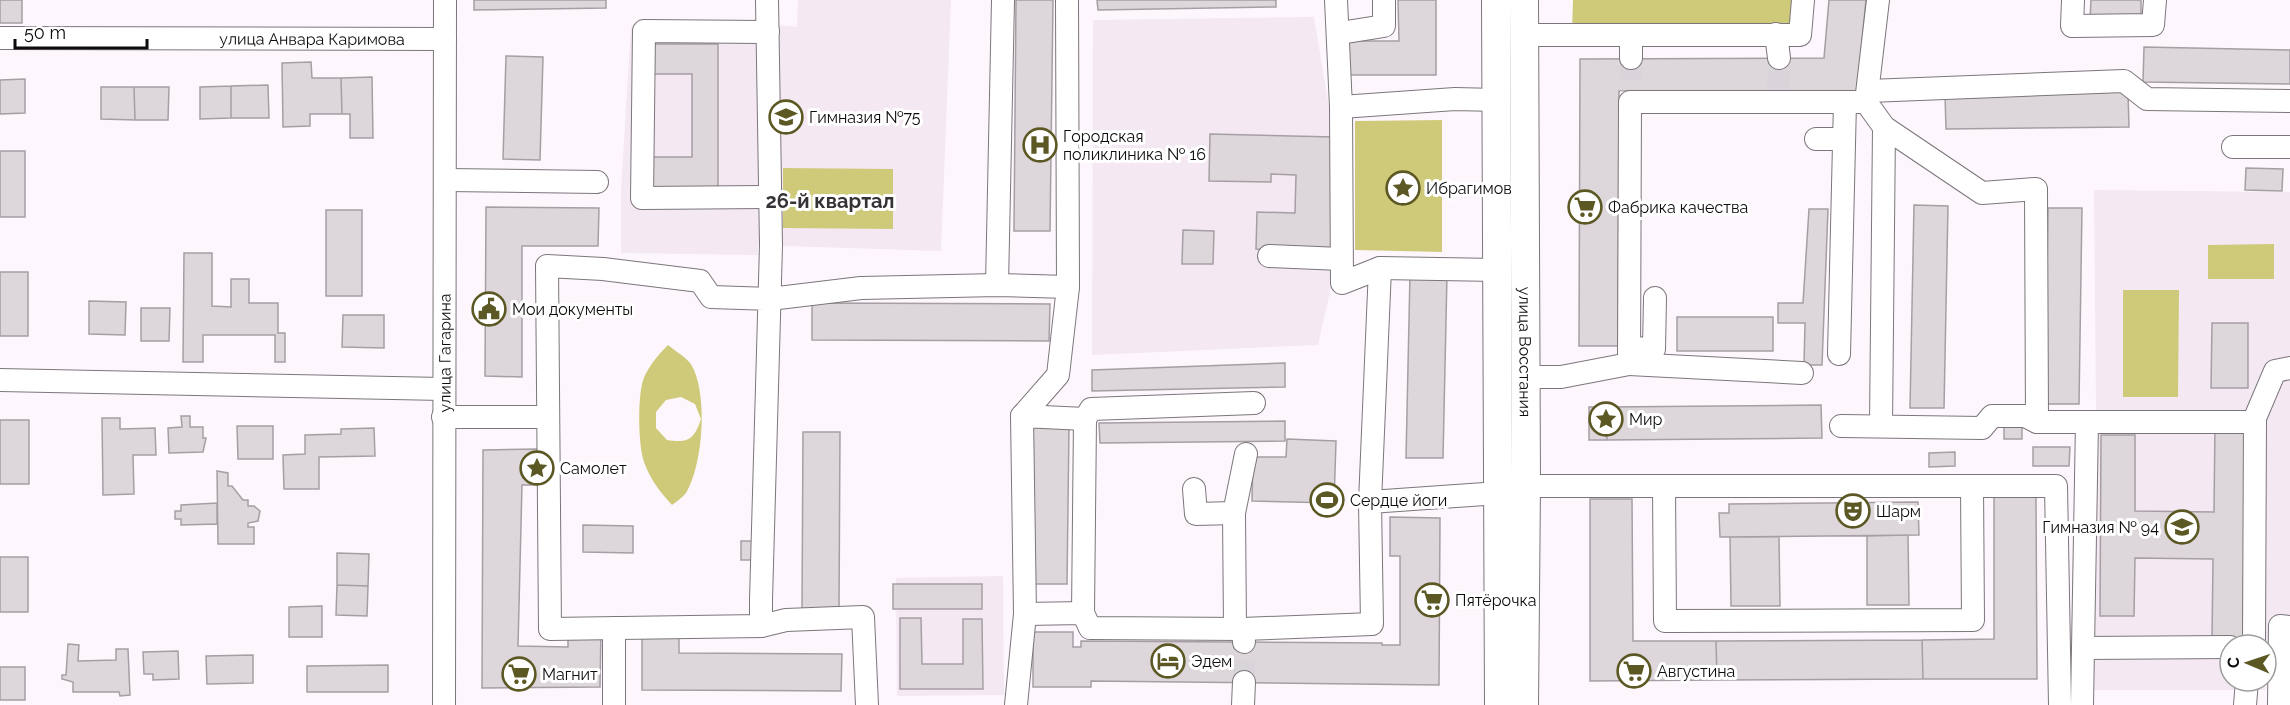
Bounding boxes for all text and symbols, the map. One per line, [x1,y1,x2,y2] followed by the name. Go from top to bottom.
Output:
[15,12,147,50] scale bar
[24,22,66,43] text: 50 m
[219,29,405,49] street label: улица Анвара Каримова
[768,99,804,135] school or university icon: Гимназия №75
[809,108,921,127] place label: Гимназия №75
[1022,127,1058,163] hospital icon: Городская поликлиника № 16
[1063,127,1206,164] place label: Городская поликлиника № 16
[1385,170,1421,206] place icon: Ибрагимов
[1426,179,1512,198] place label: Ибрагимов
[765,189,895,213] district label: 26-й квартал
[1567,189,1603,225] supermarket icon: Фабрика качества
[1608,198,1748,217] place label: Фабрика качества
[1515,287,1535,417] street label: улица Восстания
[471,291,507,327] public building icon: Мои документы
[435,293,455,413] street label: улица Гагарина
[512,300,633,319] place label: Мои документы
[1588,401,1624,437] place icon: Мир
[1629,410,1663,429] place label: Мир
[519,450,555,486] place icon: Самолет
[560,459,627,478] place label: Самолет
[1309,482,1345,518] sports icon: Сердце йоги
[1350,491,1447,510] place label: Сердце йоги
[1835,493,1871,529] theatre icon: Шарм
[1876,502,1921,521] place label: Шарм
[2164,509,2200,545] school or university icon: Гимназия № 94
[2042,518,2159,537] place label: Гимназия № 94
[1414,582,1450,618] supermarket icon: Пятёрочка
[1455,591,1536,610] place label: Пятёрочка
[2218,633,2278,693] north arrow
[1150,643,1186,679] hotel icon: Эдем
[1191,652,1232,671] place label: Эдем
[1616,653,1652,689] supermarket icon: Августина
[501,656,537,692] supermarket icon: Магнит
[2224,657,2243,668] text: С
[1657,662,1735,681] place label: Августина
[542,665,598,684] place label: Магнит

